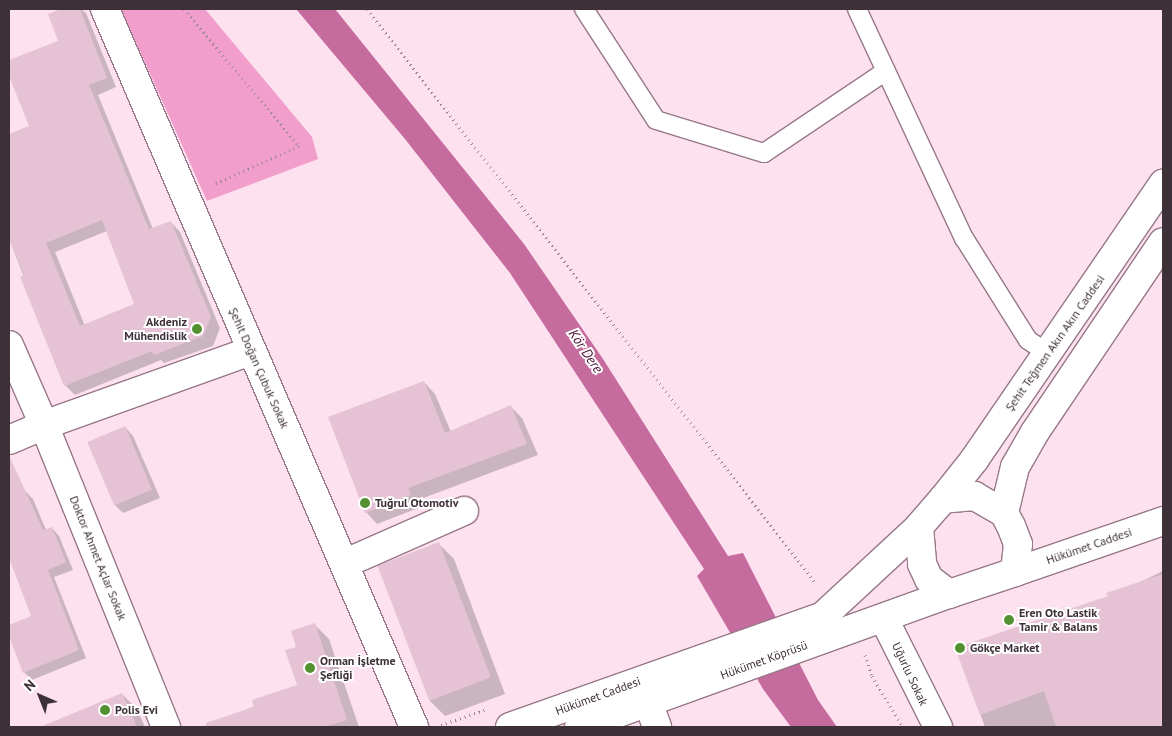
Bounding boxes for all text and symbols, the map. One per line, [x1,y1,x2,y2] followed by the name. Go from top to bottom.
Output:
[1002,272,1108,414] street label: Şehit Teğmen Akın Akın Caddesi
[226,305,292,431] street label: Şehit Doğan Çubuk Sokak
[124,315,187,343] place label: Akdeniz Mühendislik
[191,323,203,335] marker: Akdeniz Mühendislik
[565,326,607,376] water label: Kör Dere
[66,493,130,623] street label: Doktor Ahmet Açlar Sokak
[375,496,459,510] place label: Tuğrul Otomotiv
[359,497,371,509] marker: Tuğrul Otomotiv
[1044,525,1134,567] street label: Hükümet Caddesi
[1019,606,1098,634] place label: Eren Oto Lastik Tamir & Balans
[1003,614,1015,626] marker: Eren Oto Lastik Tamir & Balans
[719,638,809,682] street label: Hükümet Köprüsü
[889,640,931,708] street label: Uğurlu Sokak
[970,641,1039,655] place label: Gökçe Market
[954,642,966,654] marker: Gökçe Market
[320,654,395,682] place label: Orman İşletme Şefliği
[304,662,316,674] marker: Orman İşletme Şefliği
[15,671,65,721] north arrow
[553,674,643,718] street label: Hükümet Caddesi
[20,676,39,695] text: N
[115,703,158,717] place label: Polis Evi
[99,704,111,716] marker: Polis Evi

